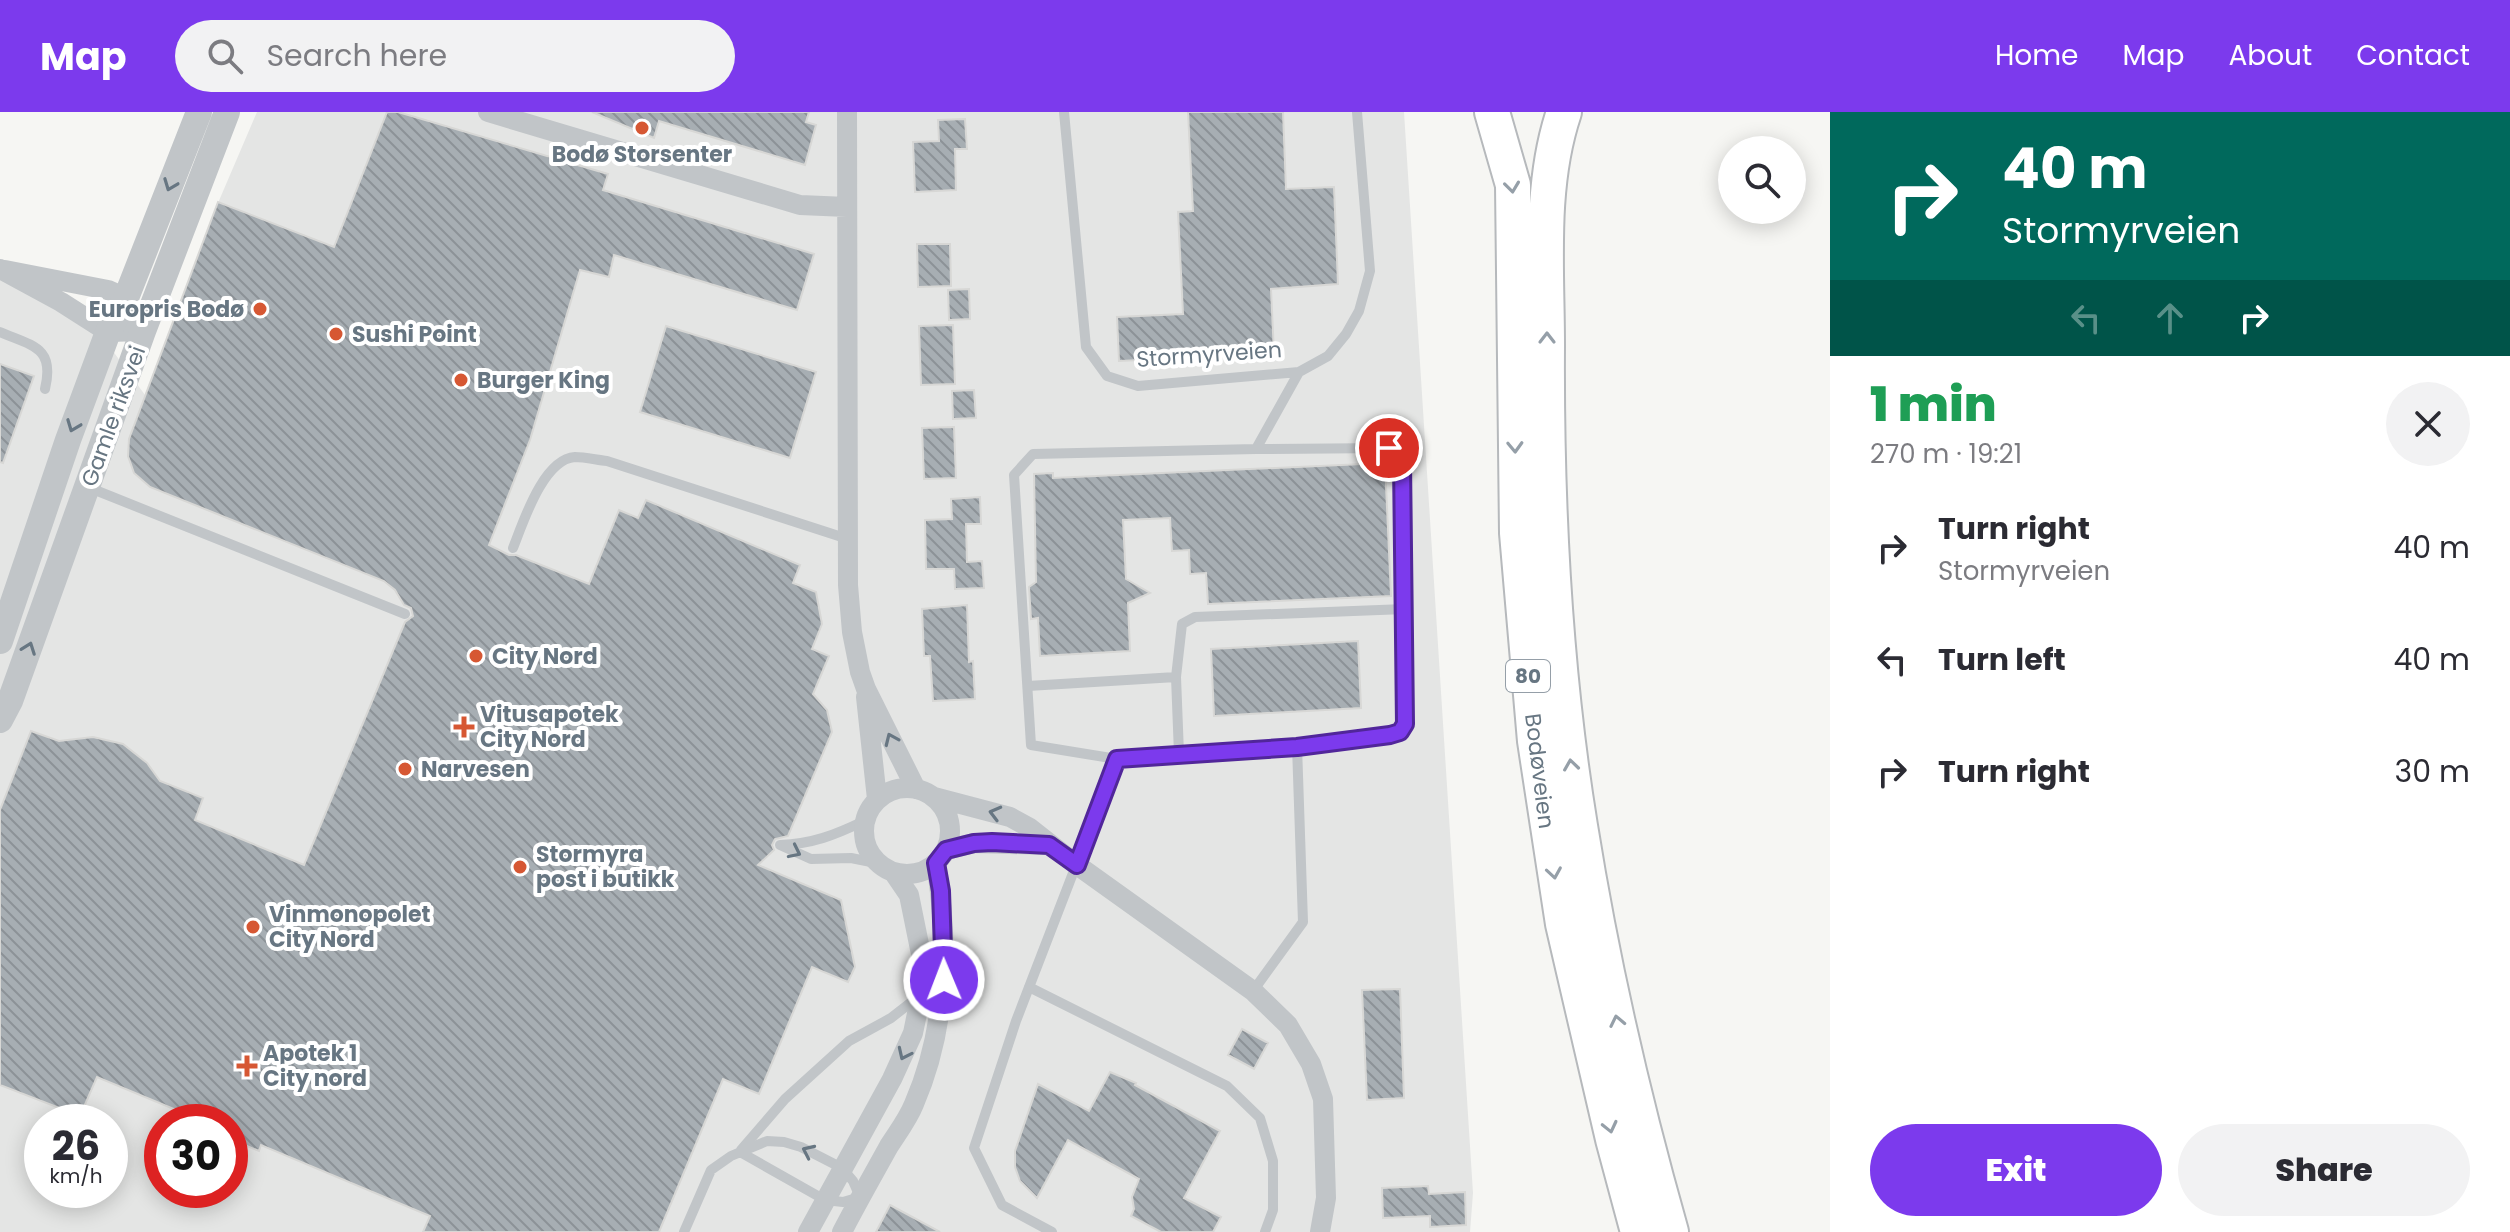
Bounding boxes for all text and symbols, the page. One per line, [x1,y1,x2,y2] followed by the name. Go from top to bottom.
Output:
[175,20,735,92] search box
[40,30,127,83] text: Map
[203,34,247,78] icon: search
[267,34,447,77] text: Search here
[1995,36,2078,75] text: Home
[2122,36,2184,75] text: Map
[2228,36,2312,75] text: About
[2356,36,2470,75] text: Contact
[633,119,651,137] marker: Bodø Storsenter
[2002,129,2148,208] text: 40 m
[1718,136,1806,224] map controls
[1718,136,1806,224] button: search
[552,139,732,170] place label: Bodø Storsenter
[1870,144,1974,248] icon: right
[163,177,180,191] one-way arrow
[1503,181,1520,194] one-way arrow
[2002,205,2240,256] text: Stormyrveien
[89,294,244,325] place label: Europris Bodø
[2064,296,2108,340] icon: left
[2148,296,2192,340] icon: ahead
[2232,296,2276,340] icon: right
[251,300,269,318] marker: Europris Bodø
[352,319,477,350] place label: Sushi Point
[327,325,345,343] marker: Sushi Point
[1538,331,1556,344] one-way arrow
[1135,334,1283,375] street label: Stormyrveien
[74,342,153,491] street label: Gamle riksvei
[477,365,610,396] place label: Burger King
[452,371,470,389] marker: Burger King
[1870,371,1997,438] text: 1 min
[2386,382,2470,466] button: close
[1355,414,1423,482] pin
[66,418,83,432] one-way arrow
[1367,426,1411,470] icon: arrive
[1870,436,2022,472] text: 270 m · 19:21
[1506,441,1524,454] one-way arrow
[1938,507,2090,550] text: Turn right
[1870,526,1914,570] icon: right
[2393,526,2470,569] text: 40 m
[1938,553,2110,589] text: Stormyrveien
[1870,638,1914,682] icon: left
[1938,638,2066,681] text: Turn left
[2393,638,2470,681] text: 40 m
[492,641,598,672] place label: City Nord
[19,642,36,656] one-way arrow
[467,647,485,665] marker: City Nord
[1506,660,1550,692] road number: 80
[480,699,619,755] place label: Vitusapotek City Nord
[1517,712,1562,830] street label: Bodøveien
[455,718,473,736] marker: Vitusapotek City Nord
[885,732,901,747] one-way arrow
[1870,750,1914,794] icon: right
[1938,750,2090,793] text: Turn right
[2395,750,2470,793] text: 30 m
[421,754,530,785] place label: Narvesen
[1563,758,1580,772] one-way arrow
[396,760,414,778] marker: Narvesen
[989,805,1003,822] one-way arrow
[536,839,675,895] place label: Stormyra post i butikk
[787,842,802,858] one-way arrow
[511,858,529,876] marker: Stormyra post i butikk
[1545,866,1562,880] one-way arrow
[269,899,431,955] place label: Vinmonopolet City Nord
[244,918,262,936] marker: Vinmonopolet City Nord
[902,938,986,1022] position arrow
[1609,1015,1626,1028] one-way arrow
[263,1038,367,1094] place label: Apotek 1 City nord
[898,1045,914,1060] one-way arrow
[238,1057,256,1075] marker: Apotek 1 City nord
[144,1104,248,1208] speed limit sign: 30
[52,1118,100,1174] text: 26
[1601,1119,1618,1133] one-way arrow
[1870,1124,2162,1216] button: Exit
[2178,1124,2470,1216] button: Share
[802,1145,817,1161] one-way arrow
[49,1162,103,1190] text: km/h

